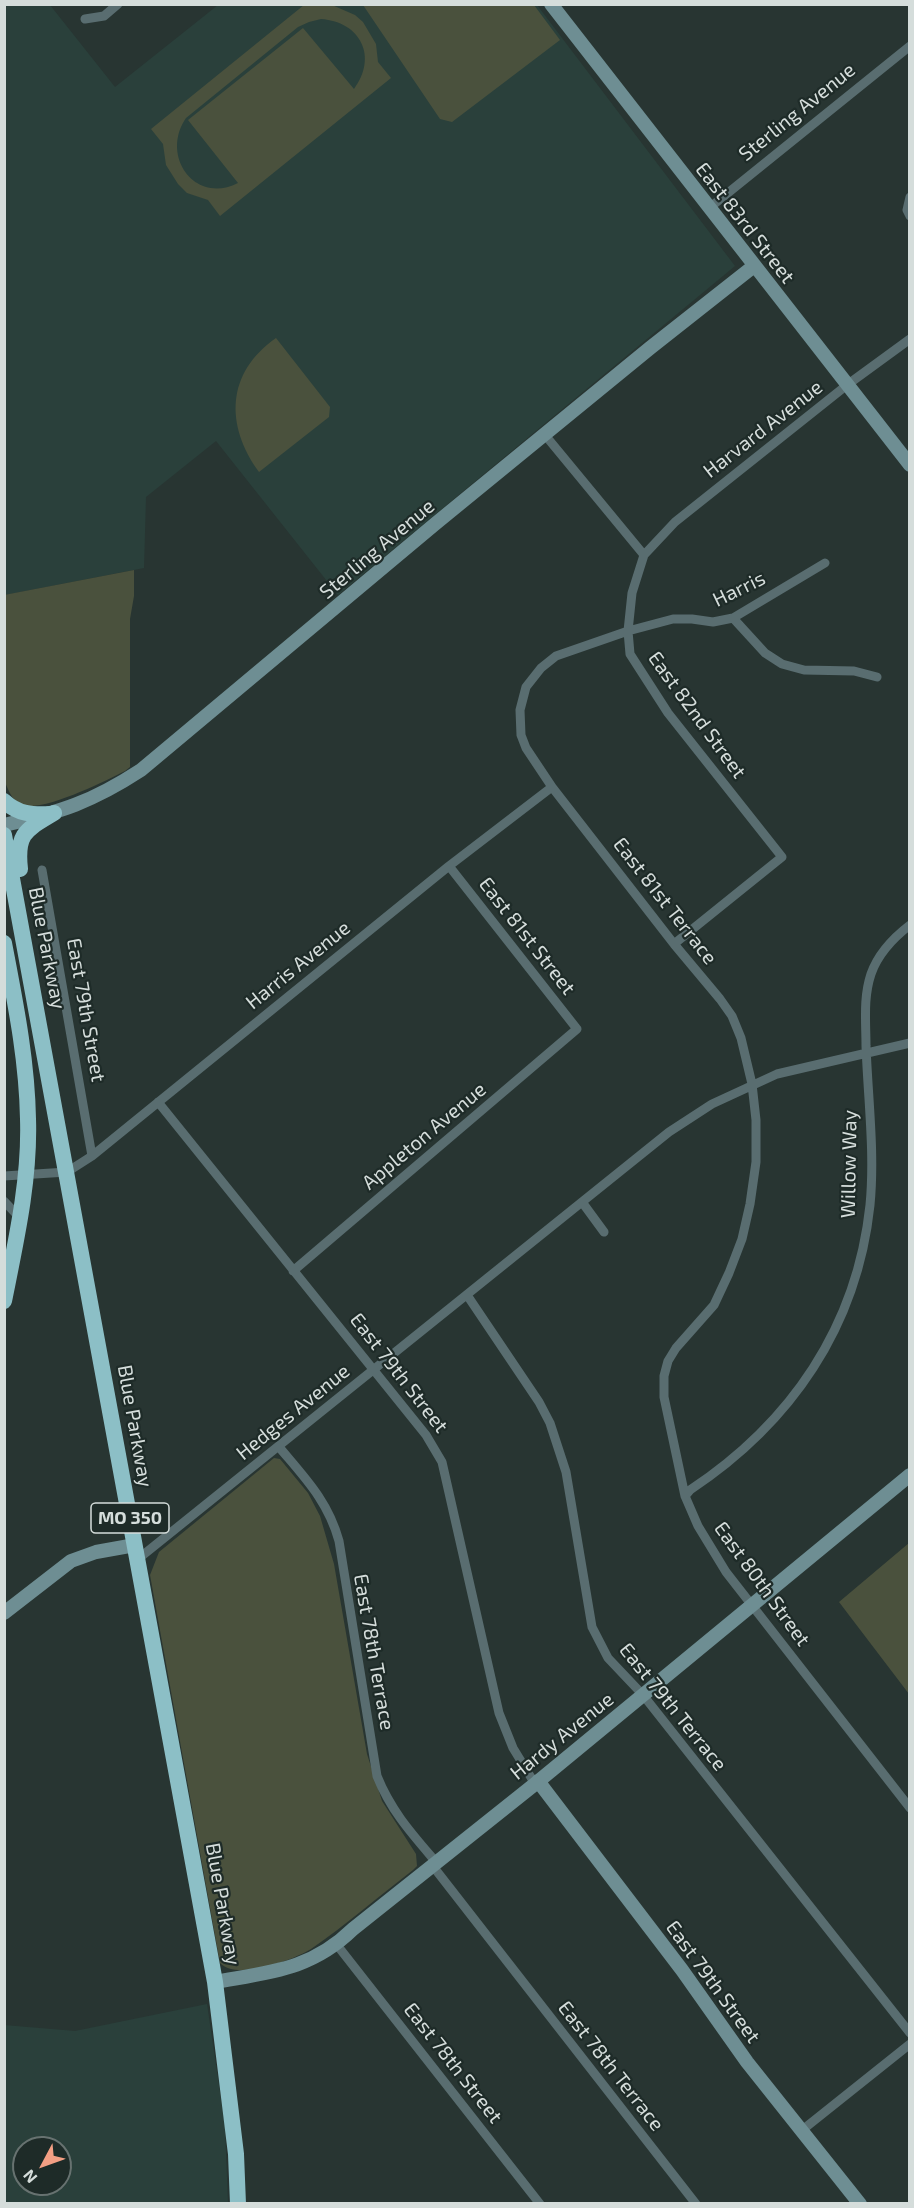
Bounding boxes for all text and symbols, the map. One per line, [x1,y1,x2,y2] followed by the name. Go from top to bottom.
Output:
[734,58,860,166] street label: Sterling Avenue
[690,158,800,288] street label: East 83rd Street
[699,375,827,483] street label: Harvard Avenue
[315,494,439,604] street label: Sterling Avenue
[709,566,769,612] street label: Harris
[643,647,751,783] street label: East 82nd Street
[608,833,722,969] street label: East 81st Terrace
[474,873,580,999] street label: East 81st Street
[23,885,71,1011] street label: Blue Parkway
[241,916,355,1014] street label: Harris Avenue
[62,936,110,1084] street label: East 79th Street
[357,1077,491,1195] street label: Appleton Avenue
[836,1110,862,1218] street label: Willow Way
[345,1308,453,1438] street label: East 79th Street
[231,1359,355,1465] street label: Hedges Avenue
[112,1363,158,1489] street label: Blue Parkway
[91,1503,169,1533] road number: MO 350
[709,1517,815,1651] street label: East 80th Street
[348,1572,400,1732] street label: East 78th Terrace
[614,1638,732,1776] street label: East 79th Terrace
[506,1687,618,1785] street label: Hardy Avenue
[200,1841,246,1967] street label: Blue Parkway
[661,1916,765,2048] street label: East 79th Street
[553,1996,669,2136] street label: East 78th Terrace
[399,1998,507,2128] street label: East 78th Street
[12,2136,72,2196] north arrow
[19,2166,41,2187] text: N

